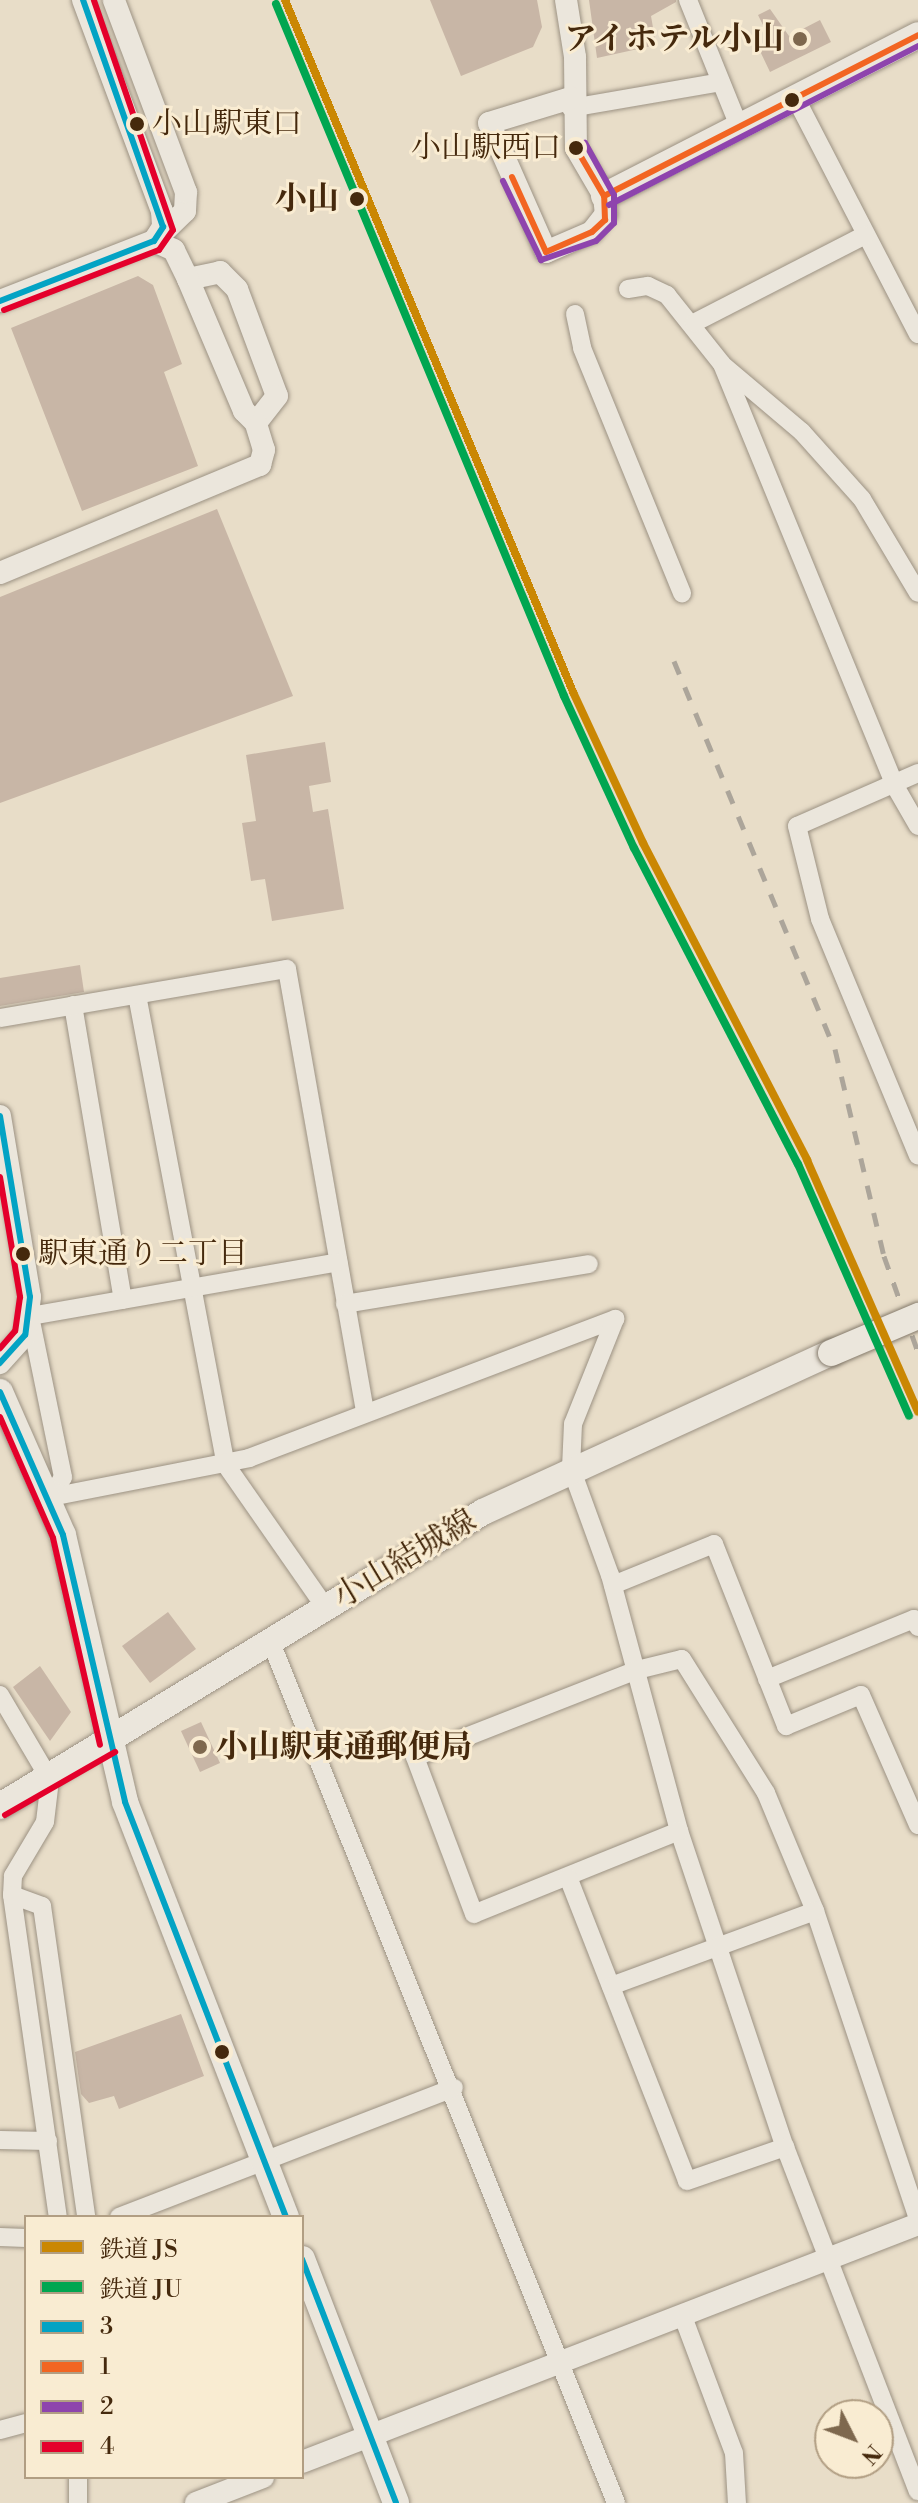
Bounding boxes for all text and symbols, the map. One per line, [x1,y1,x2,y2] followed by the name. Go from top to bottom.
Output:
[560,20,784,58] place label: アイホテル小山
[791,30,809,48] marker: アイホテル小山
[784,92,800,108] unlabelled marker
[152,106,302,142] place label: 小山駅東口
[129,116,145,132] marker: 小山駅東口
[411,130,561,166] place label: 小山駅西口
[568,140,584,156] marker: 小山駅西口
[275,180,339,218] place label: 小山
[346,188,368,210] marker: 小山
[38,1236,248,1272] place label: 駅東通り二丁目
[15,1246,31,1262] marker: 駅東通り二丁目
[327,1501,483,1617] street label: 小山結城線
[216,1728,472,1766] place label: 小山駅東通郵便局
[191,1738,209,1756] marker: 小山駅東通郵便局
[214,2044,230,2060] unlabelled marker
[24,2215,304,2479] legend
[100,2235,178,2265] text: 鉄道 JS
[100,2275,182,2305] text: 鉄道 JU
[100,2312,113,2342] text: 3
[100,2352,110,2382] text: 1
[100,2392,114,2422] text: 2
[814,2399,894,2479] north arrow
[100,2432,114,2462] text: 4
[855,2439,887,2470] text: N

